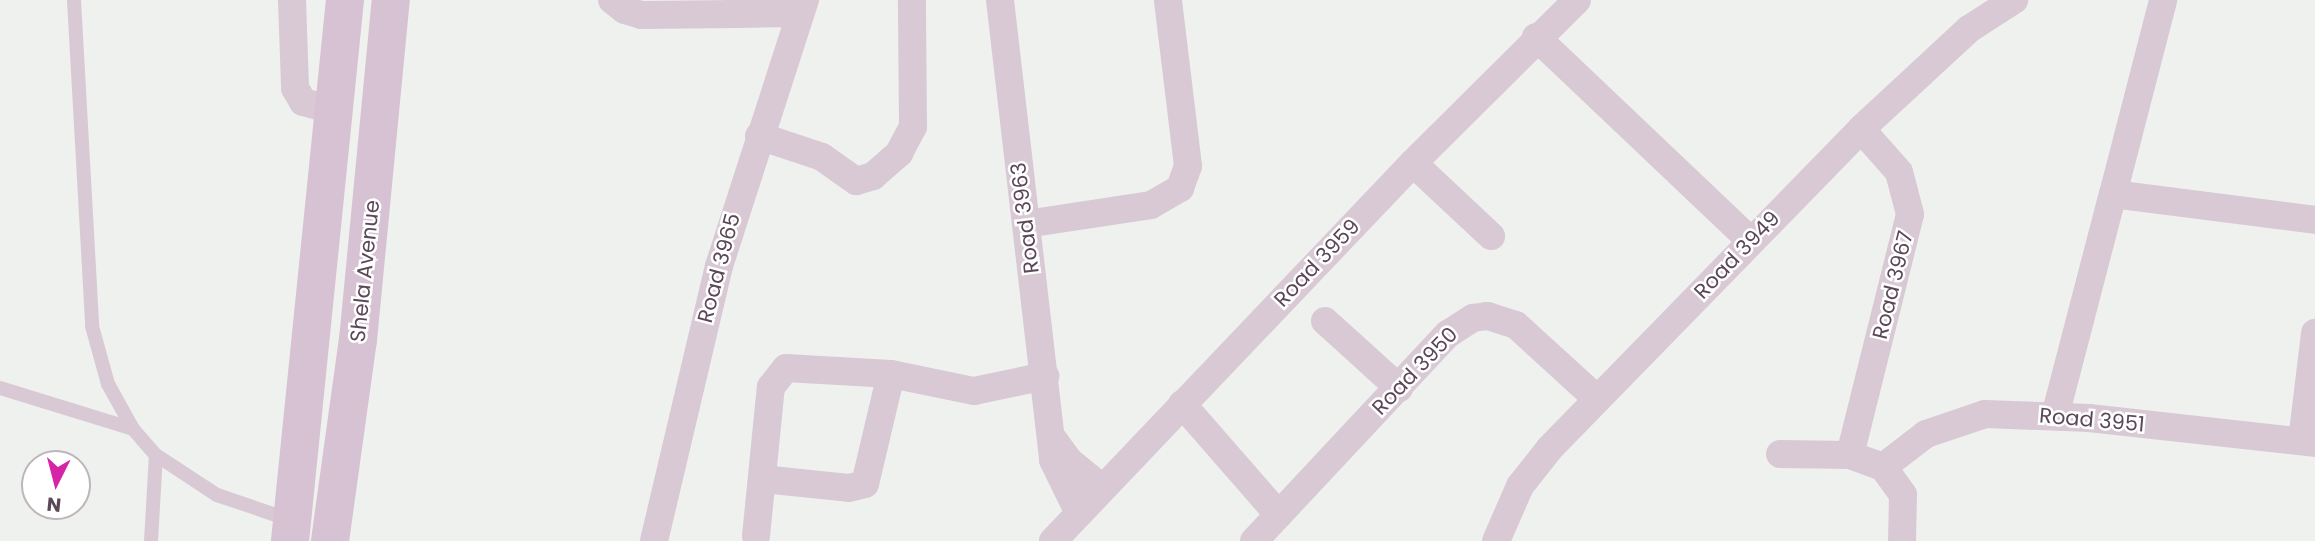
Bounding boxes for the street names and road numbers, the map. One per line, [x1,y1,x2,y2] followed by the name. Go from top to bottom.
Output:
[1006,161,1044,275] street label: Road 3963
[345,199,385,343] street label: Shela Avenue
[1689,206,1785,304] street label: Road 3949
[692,210,746,326] street label: Road 3965
[1269,214,1365,312] street label: Road 3959
[1867,228,1919,342] street label: Road 3967
[1367,322,1463,420] street label: Road 3950
[2038,403,2146,437] street label: Road 3951

